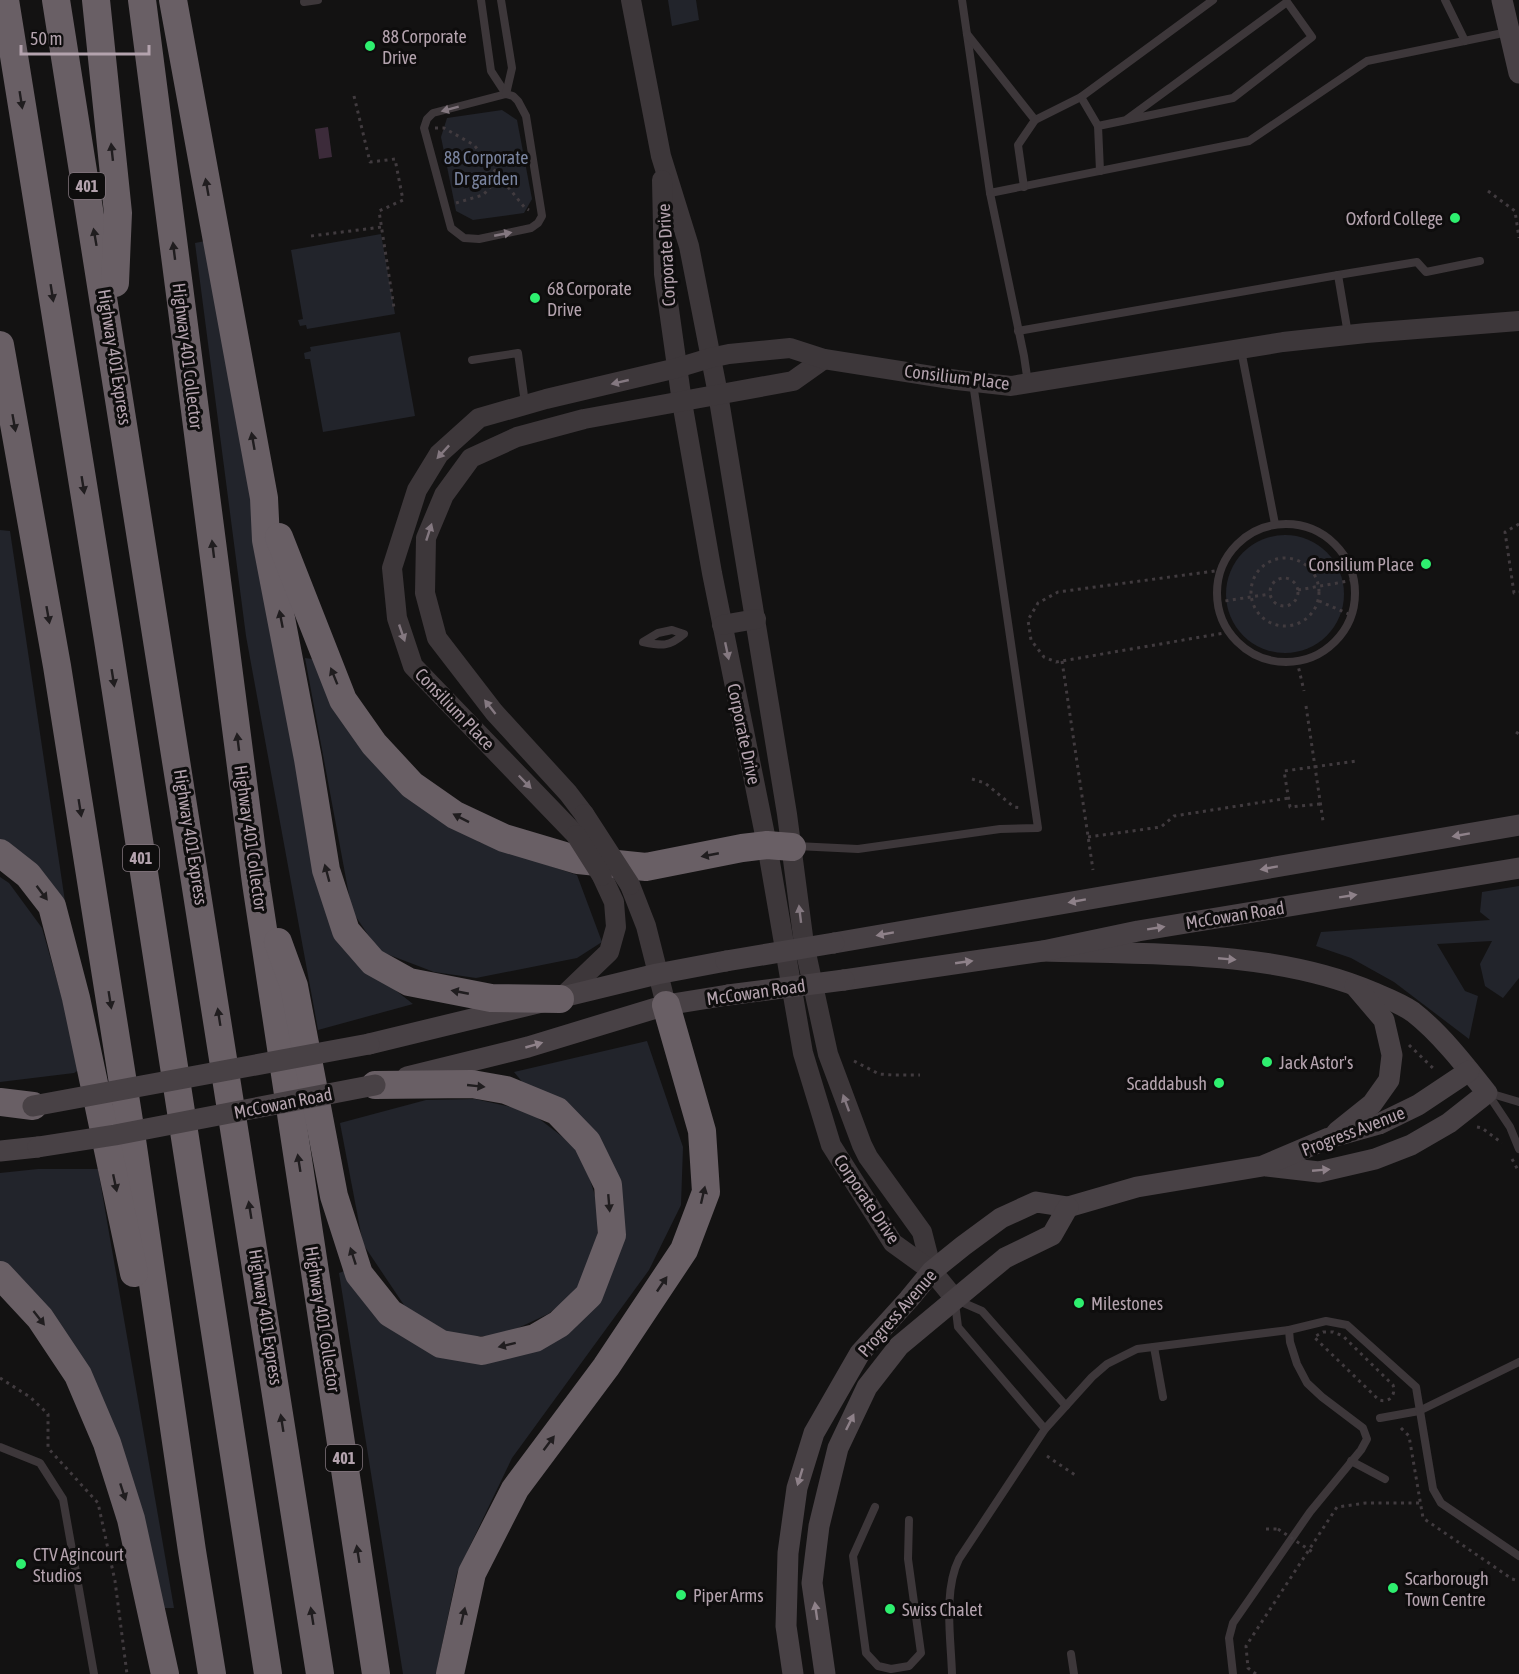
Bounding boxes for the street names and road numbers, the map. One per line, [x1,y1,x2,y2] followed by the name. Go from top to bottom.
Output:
[69,173,105,199] road number: 401
[653,203,679,307] street label: Corporate Drive
[169,282,207,431] street label: Highway 401 Collector
[94,288,136,426] street label: Highway 401 Express
[903,360,1011,394] street label: Consilium Place
[411,664,499,754] street label: Consilium Place
[723,682,765,786] street label: Corporate Drive
[230,764,272,913] street label: Highway 401 Collector
[170,768,212,906] street label: Highway 401 Express
[123,845,159,871] road number: 401
[1184,897,1286,933] street label: McCowan Road
[705,975,807,1009] street label: McCowan Road
[232,1083,334,1123] street label: McCowan Road
[1298,1102,1408,1160] street label: Progress Avenue
[830,1151,904,1247] street label: Corporate Drive
[301,1245,345,1394] street label: Highway 401 Collector
[245,1248,287,1386] street label: Highway 401 Express
[853,1265,941,1361] street label: Progress Avenue
[326,1445,362,1471] road number: 401

